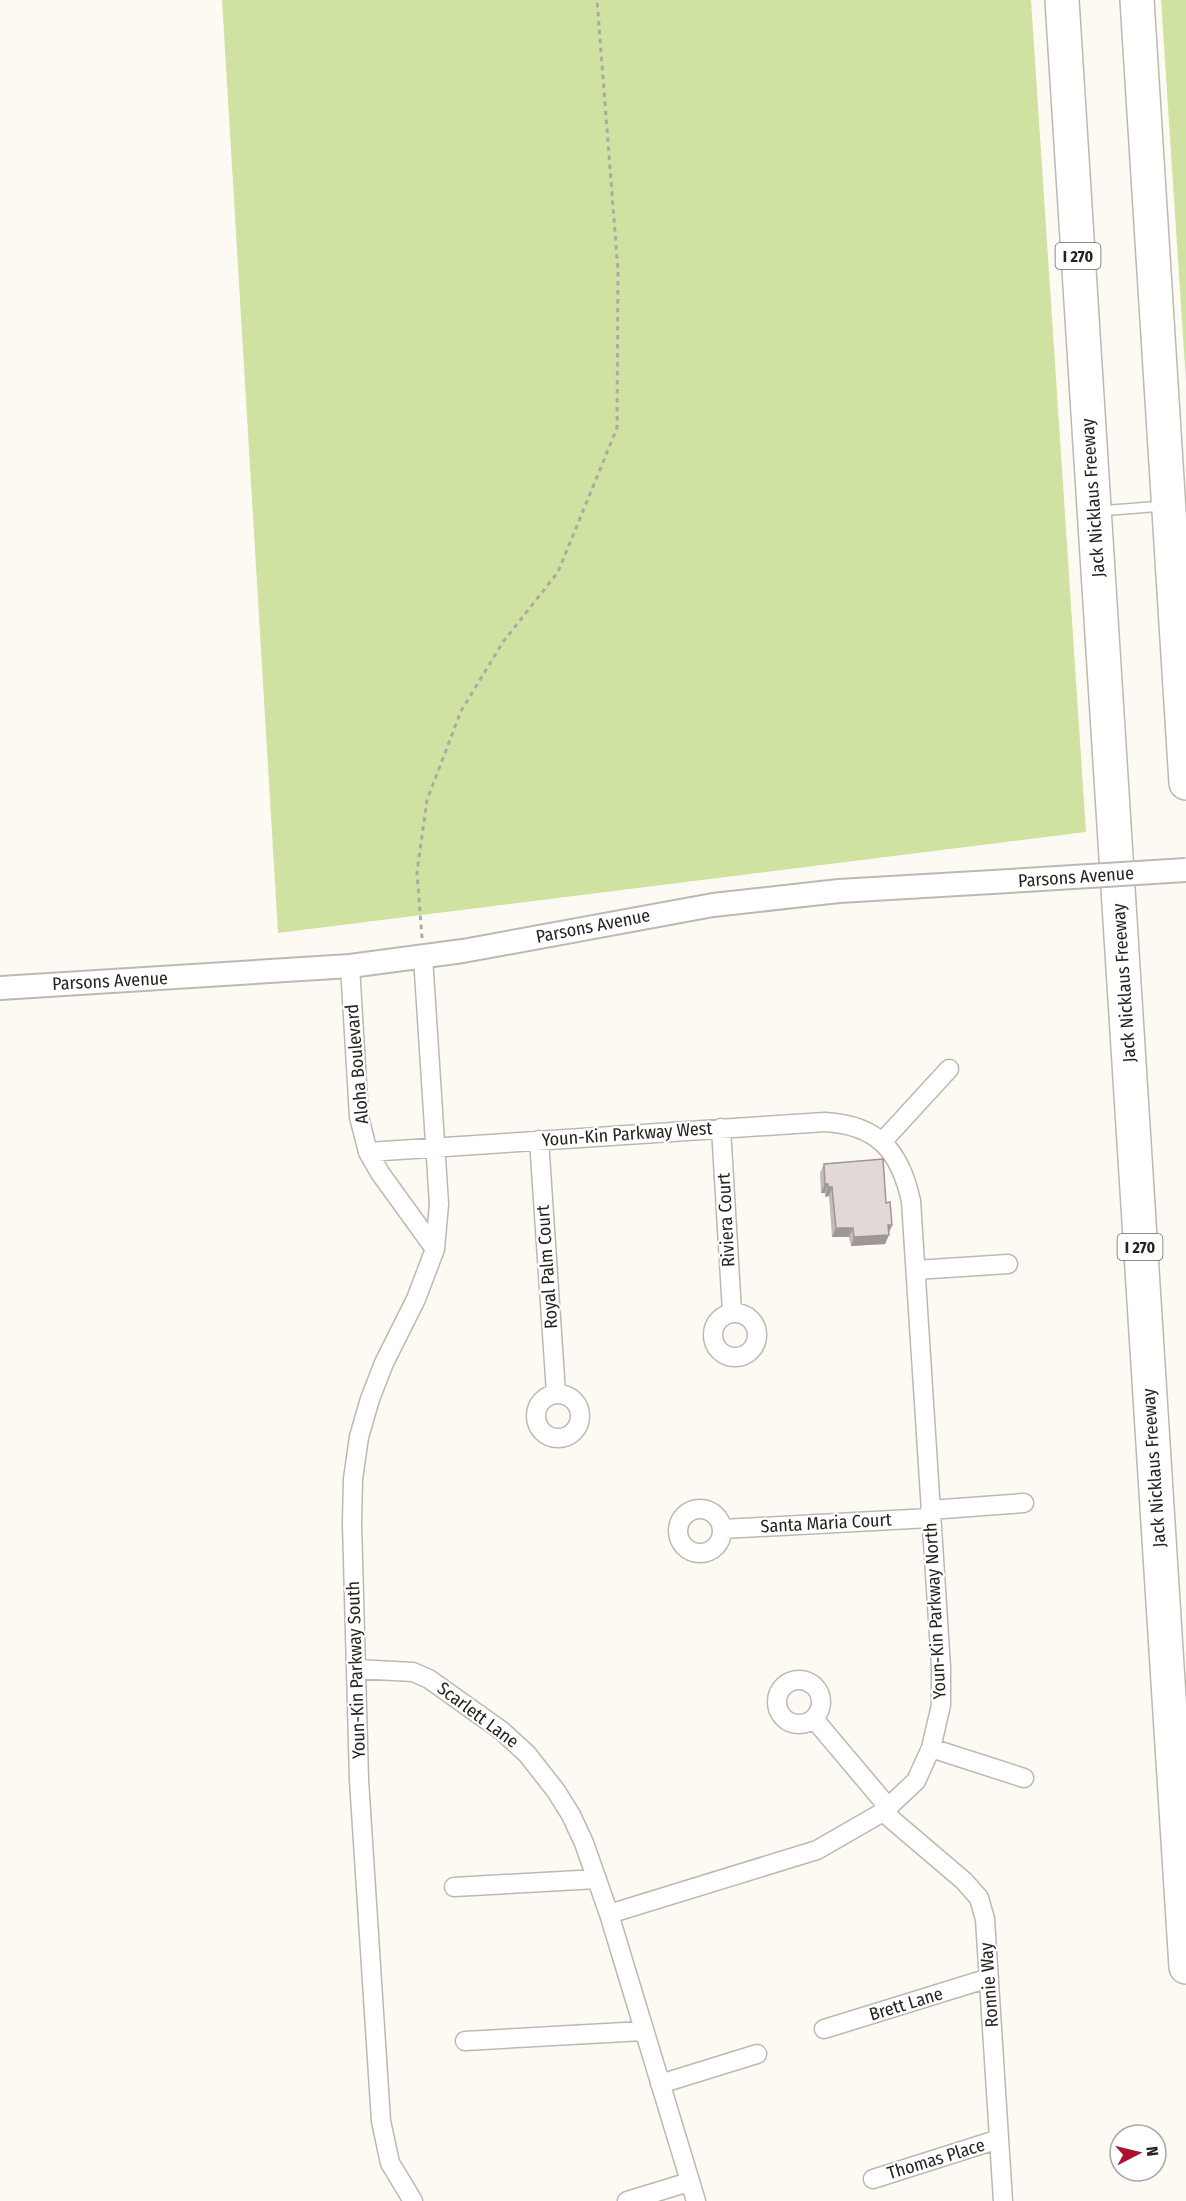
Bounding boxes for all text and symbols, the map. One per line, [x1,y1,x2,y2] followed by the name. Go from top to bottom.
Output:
[1056,243,1100,269] road number: I 270
[1076,418,1110,578] street label: Jack Nicklaus Freeway
[1017,862,1135,892] street label: Parsons Avenue
[1107,903,1141,1063] street label: Jack Nicklaus Freeway
[534,904,652,948] street label: Parsons Avenue
[52,967,169,995] street label: Parsons Avenue
[341,1003,373,1125] street label: Aloha Boulevard
[541,1117,713,1151] street label: Youn-Kin Parkway West
[713,1172,739,1268] street label: Riviera Court
[532,1204,562,1330] street label: Royal Palm Court
[1118,1234,1162,1260] road number: I 270
[1137,1388,1171,1548] street label: Jack Nicklaus Freeway
[760,1509,892,1537] street label: Santa Maria Court
[919,1522,951,1700] street label: Youn-Kin Parkway North
[342,1581,370,1759] street label: Youn-Kin Parkway South
[433,1677,523,1753] street label: Scarlett Lane
[975,1942,1003,2028] street label: Ronnie Way
[867,1982,945,2026] street label: Brett Lane
[1108,2123,1168,2183] north arrow
[885,2134,987,2184] street label: Thomas Place
[1142,2145,1162,2157] text: N

